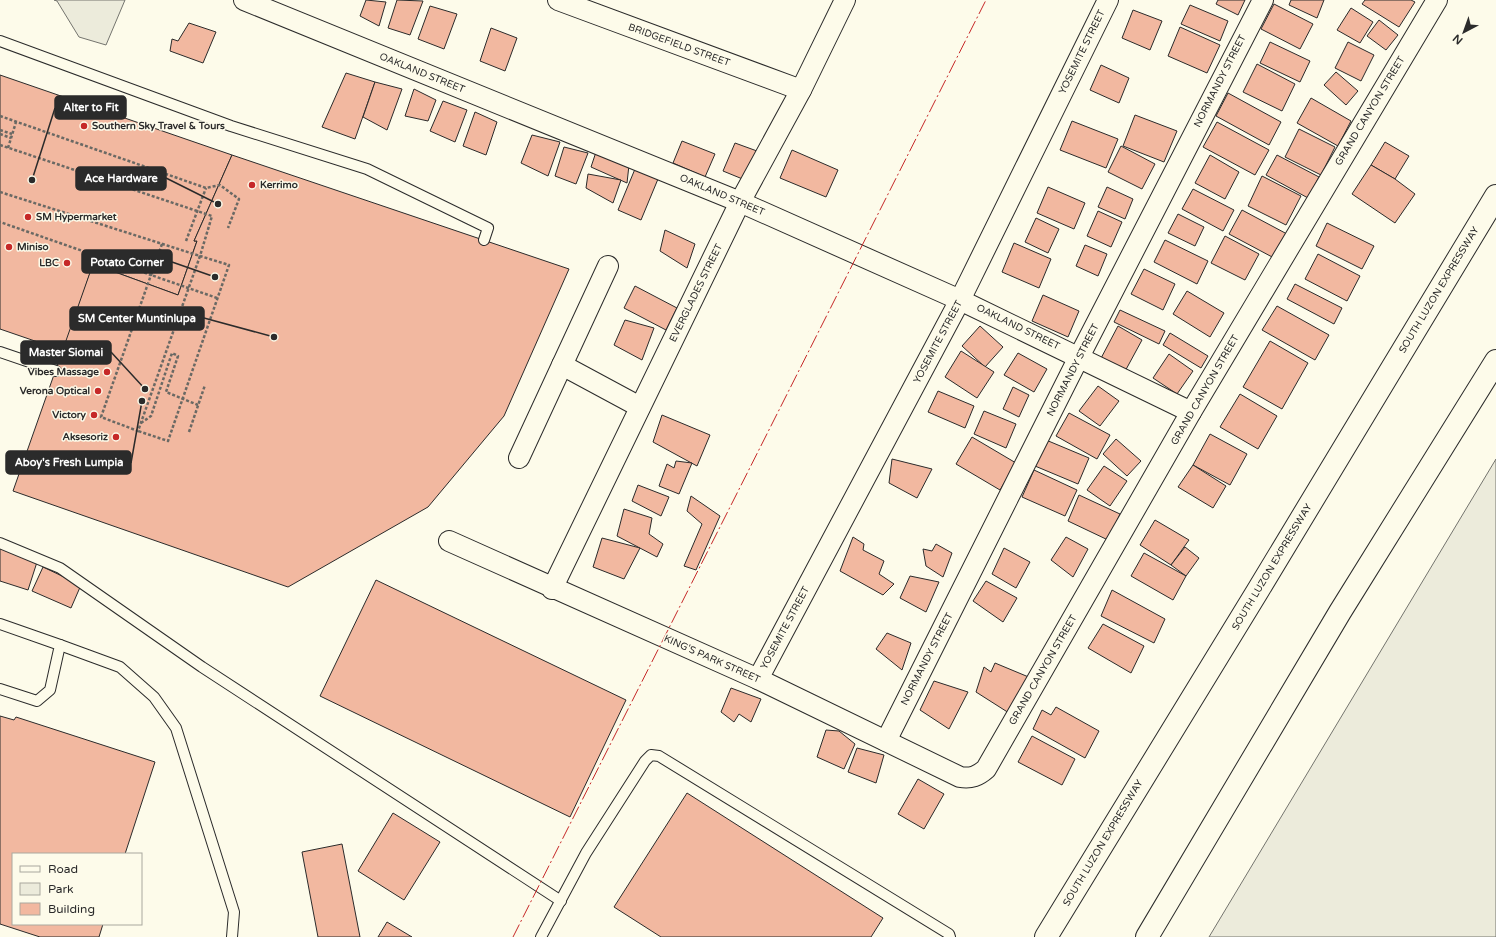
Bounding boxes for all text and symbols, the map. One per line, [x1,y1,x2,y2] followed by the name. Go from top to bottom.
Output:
[1056,8,1108,96] street label: YOSEMITE STREET
[1444,12,1484,52] north arrow
[626,21,732,69] street label: BRIDGEFIELD STREET
[1450,31,1465,47] text: N
[1191,33,1249,129] street label: NORMANDY STREET
[378,50,466,96] street label: OAKLAND STREET
[1333,54,1407,168] street label: GRAND CANYON STREET
[55,96,126,119] callout: Alter to Fit
[63,101,120,114] text: Alter to Fit
[92,120,225,132] place label: Southern Sky Travel & Tours
[79,121,89,131] marker: Southern Sky Travel & Tours
[76,167,166,190] callout: Ace Hardware
[84,172,159,185] text: Ace Hardware
[678,172,766,218] street label: OAKLAND STREET
[260,179,298,191] place label: Kerrimo
[247,180,257,190] marker: Kerrimo
[36,211,117,223] place label: SM Hypermarket
[23,212,33,222] marker: SM Hypermarket
[1396,224,1482,355] street label: SOUTH LUZON EXPRESSWAY
[17,241,49,253] place label: Miniso
[4,242,14,252] marker: Miniso
[667,242,725,344] street label: EVERGLADES STREET
[82,250,172,273] callout: Potato Corner
[90,256,164,269] text: Potato Corner
[39,257,59,269] place label: LBC
[62,258,72,268] marker: LBC
[911,298,965,386] street label: YOSEMITE STREET
[974,302,1062,352] street label: OAKLAND STREET
[70,307,204,330] callout: SM Center Muntinlupa
[78,312,196,326] text: SM Center Muntinlupa
[1044,322,1102,418] street label: NORMANDY STREET
[1168,333,1242,447] street label: GRAND CANYON STREET
[21,341,111,364] callout: Master Siomai
[29,346,104,359] text: Master Siomai
[28,366,99,378] place label: Vibes Massage
[102,367,112,377] marker: Vibes Massage
[20,385,90,397] place label: Verona Optical
[93,386,103,396] marker: Verona Optical
[52,409,87,421] place label: Victory
[89,410,99,420] marker: Victory
[63,431,108,443] place label: Aksesoriz
[111,432,121,442] marker: Aksesoriz
[6,451,131,474] callout: Aboy's Fresh Lumpia
[15,456,123,470] text: Aboy's Fresh Lumpia
[1229,501,1315,632] street label: SOUTH LUZON EXPRESSWAY
[758,584,812,672] street label: YOSEMITE STREET
[898,611,956,707] street label: NORMANDY STREET
[1006,613,1080,727] street label: GRAND CANYON STREET
[662,632,762,686] street label: KING'S PARK STREET
[1060,777,1146,908] street label: SOUTH LUZON EXPRESSWAY
[12,853,142,925] legend
[48,862,78,876] text: Road
[48,882,74,896] text: Park
[48,902,95,916] text: Building

